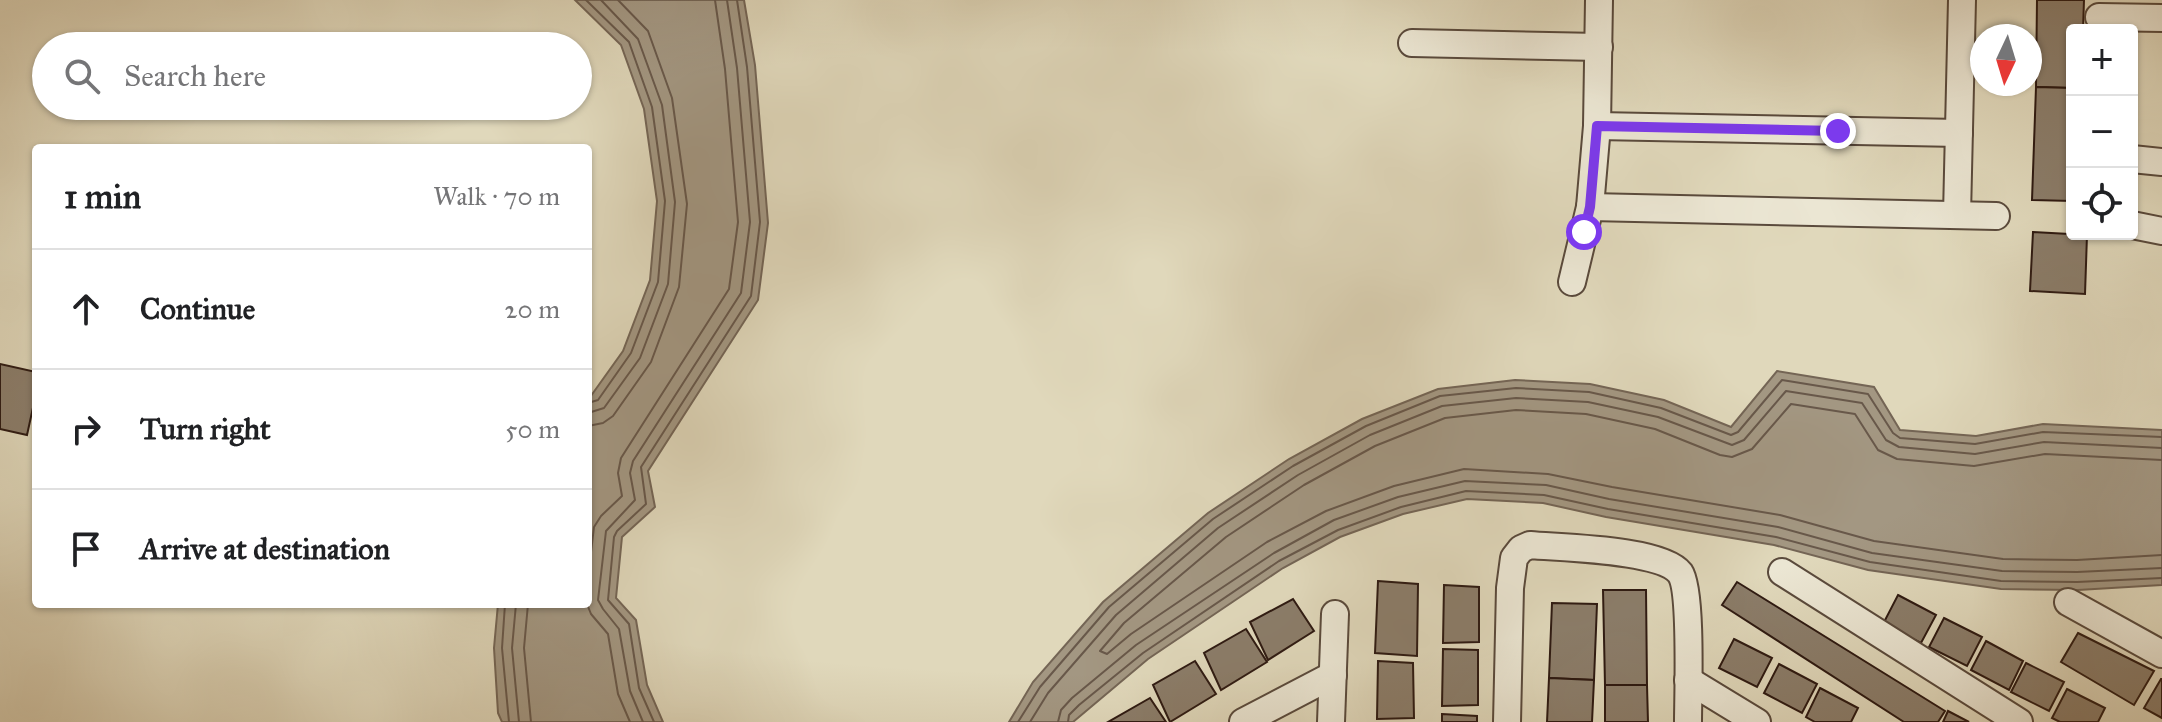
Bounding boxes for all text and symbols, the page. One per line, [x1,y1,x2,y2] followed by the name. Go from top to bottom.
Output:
[1970,24,2042,96] north arrow
[2066,24,2138,240] map controls
[2066,24,2138,96] button: +
[32,32,592,120] search box
[60,54,104,98] icon: search
[124,58,266,94] text: Search here
[2066,96,2138,168] button: −
[1820,113,1856,149] route end
[2066,168,2138,240] button: locate
[64,176,141,217] text: 1 min
[433,180,560,212] text: Walk · 70 m
[1566,214,1602,250] route start
[64,287,108,331] icon: ahead
[140,291,255,327] text: Continue
[505,293,560,325] text: 20 m
[64,407,108,451] icon: right
[140,411,271,447] text: Turn right
[505,413,560,445] text: 50 m
[64,527,108,571] icon: arrive
[140,531,390,567] text: Arrive at destination

